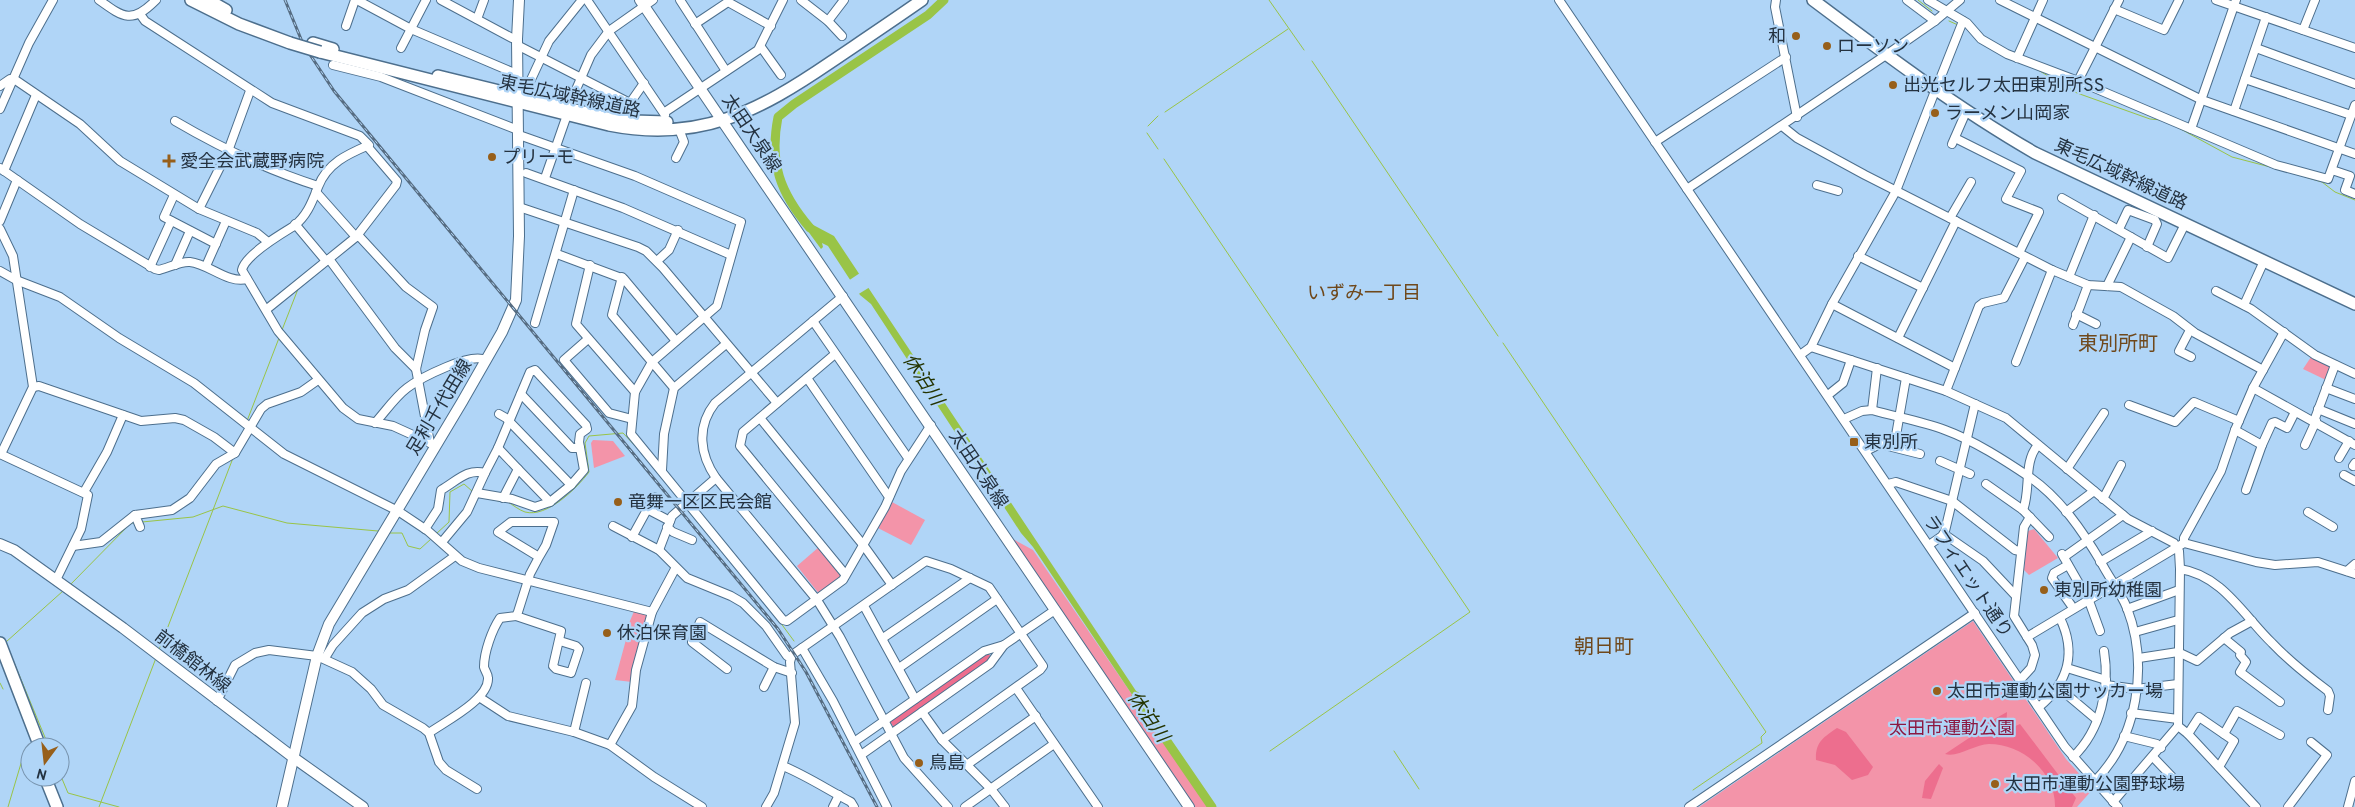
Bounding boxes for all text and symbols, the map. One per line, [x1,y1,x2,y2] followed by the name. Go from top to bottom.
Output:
[1768,26,1786,49] place label: 和
[1790,30,1802,42] marker: 和
[1837,36,1909,59] place label: ローソン
[1821,40,1833,52] marker: ローソン
[497,71,643,124] street label: 東毛広域幹線道路
[1903,75,2105,98] place label: 出光セルフ太田東別所SS
[1887,79,1899,91] marker: 出光セルフ太田東別所SS
[716,90,785,178] street label: 太田大泉線
[1945,103,2070,126] place label: ラーメン山岡家
[1929,107,1941,119] marker: ラーメン山岡家
[2050,135,2190,216] street label: 東毛広域幹線道路
[502,147,574,170] place label: プリーモ
[180,151,324,174] place label: 愛全会武蔵野病院
[486,151,498,163] marker: プリーモ
[162,154,176,168] marker: 愛全会武蔵野病院
[1307,282,1421,306] district label: いずみ一丁目
[2078,332,2158,358] district label: 東別所町
[897,350,949,412] water label: 休泊川
[403,356,478,460] street label: 足利千代田線
[943,426,1012,514] street label: 太田大泉線
[1864,432,1918,455] place label: 東別所
[1848,436,1860,448] marker: 東別所
[628,492,772,515] place label: 竜舞一区区民会館
[612,496,624,508] marker: 竜舞一区区民会館
[1917,511,2016,643] street label: ラフィエット通り
[2054,580,2162,603] place label: 東別所幼稚園
[2038,584,2050,596] marker: 東別所幼稚園
[617,623,707,646] place label: 休泊保育園
[150,625,235,699] street label: 前橋館林線
[601,627,613,639] marker: 休泊保育園
[1574,635,1634,661] district label: 朝日町
[1947,681,2163,704] place label: 太田市運動公園サッカー場
[1931,685,1943,697] marker: 太田市運動公園サッカー場
[1121,687,1175,749] water label: 休泊川
[1889,718,2015,741] park label: 太田市運動公園
[20,737,70,787] north arrow
[929,753,965,776] place label: 鳥島
[913,757,925,769] marker: 鳥島
[35,764,49,783] text: N
[2005,774,2185,797] place label: 太田市運動公園野球場
[1989,778,2001,790] marker: 太田市運動公園野球場

